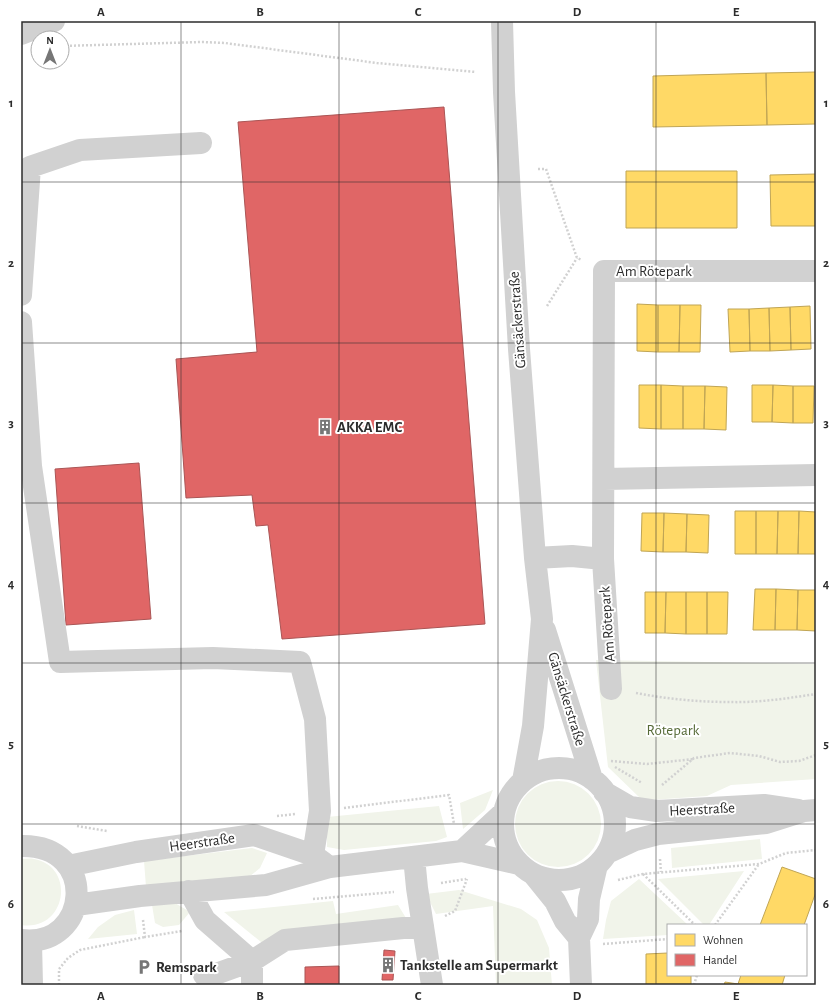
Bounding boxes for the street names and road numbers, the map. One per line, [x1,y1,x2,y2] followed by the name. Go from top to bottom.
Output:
[616,264,692,279] street label: Am Rötepark
[507,271,528,369] street label: Gänsäckerstraße
[597,586,618,662] street label: Am Rötepark
[545,650,588,748] street label: Gänsäckerstraße
[669,800,735,819] street label: Heerstraße
[168,830,236,855] street label: Heerstraße

